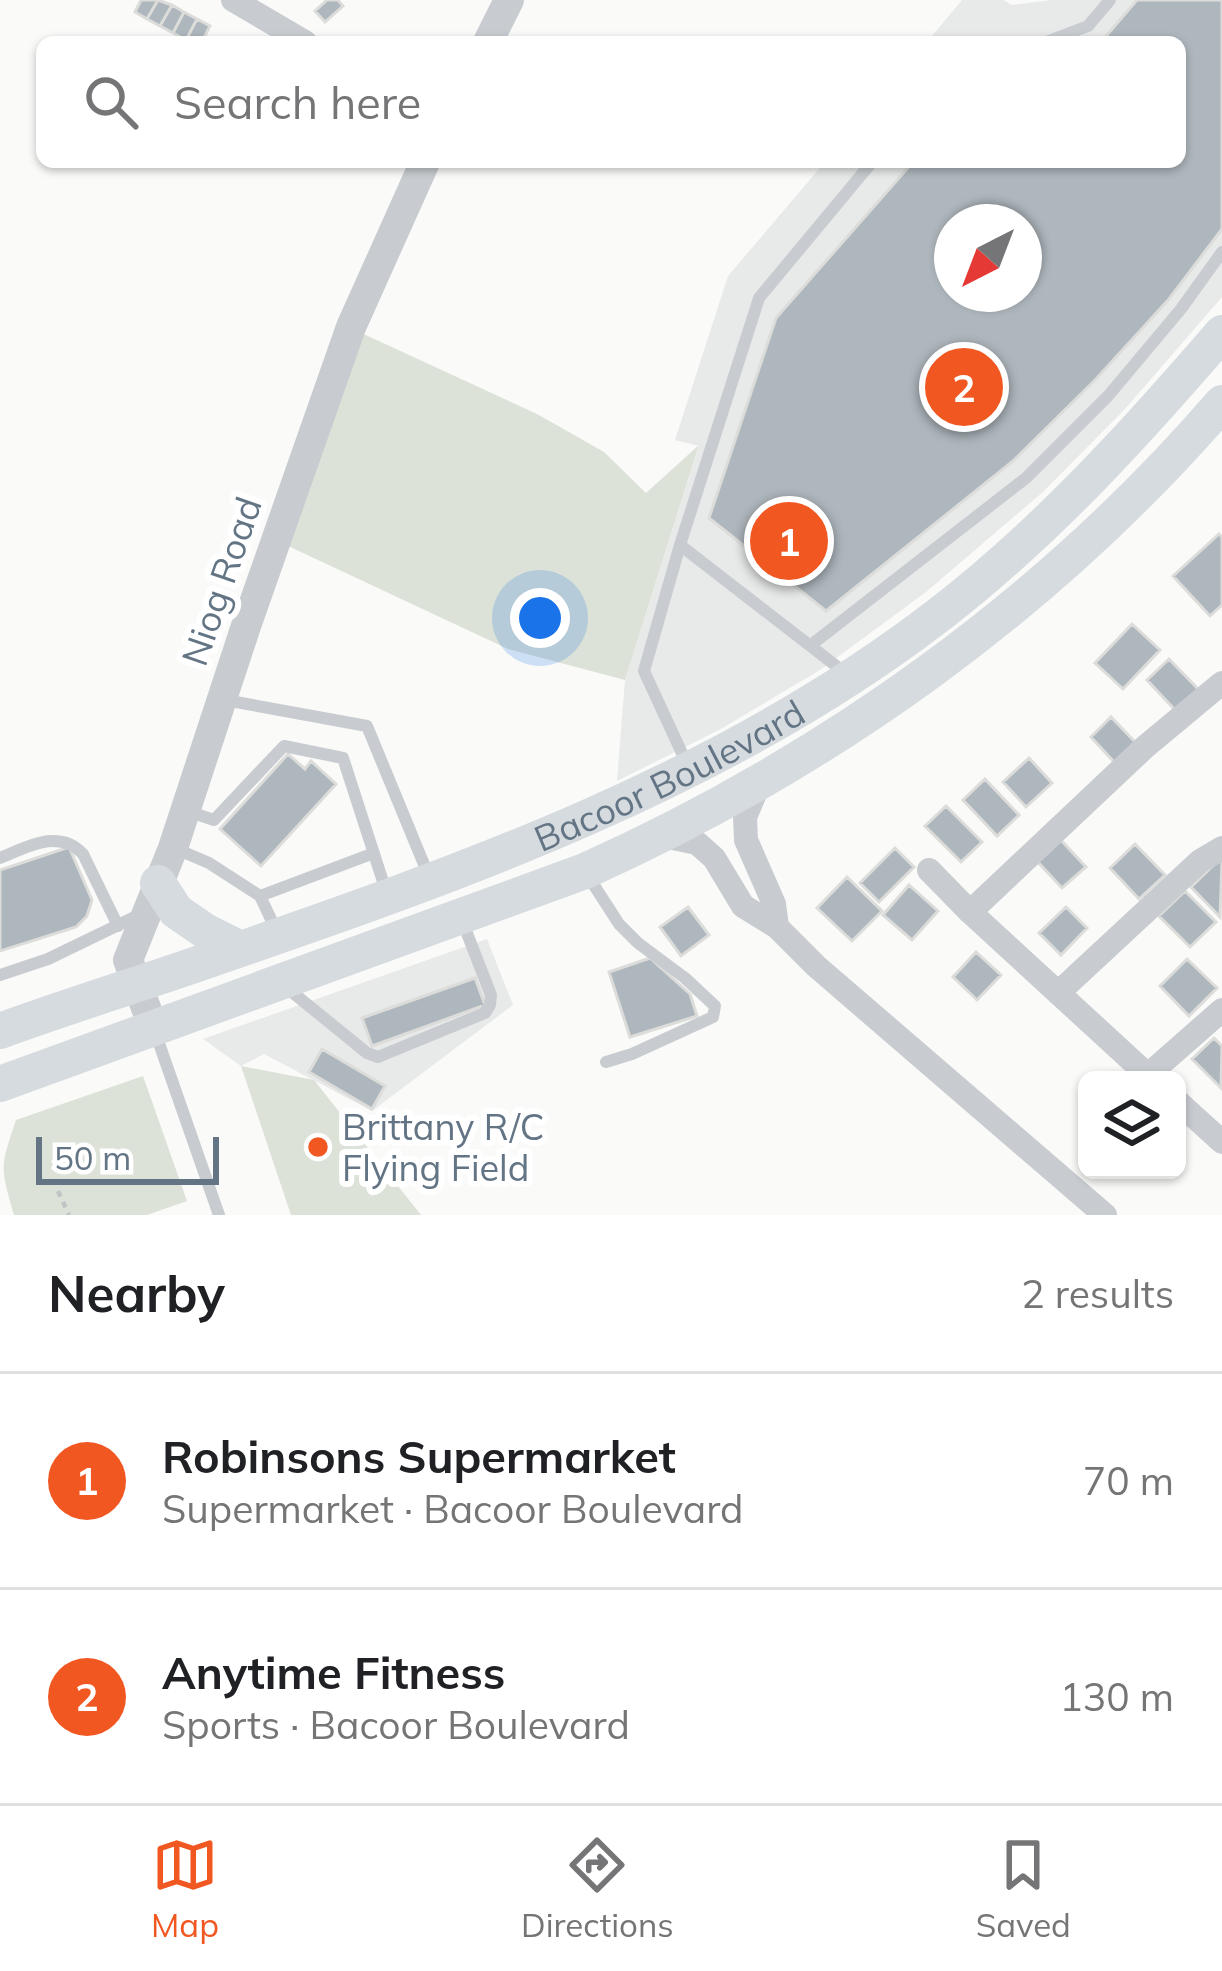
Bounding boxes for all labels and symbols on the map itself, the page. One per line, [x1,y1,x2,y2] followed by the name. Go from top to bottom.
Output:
[934,204,1042,312] north arrow
[925,342,1003,432] pin: 2
[171,491,271,671] street label: Niog Road
[750,496,828,586] pin: 1
[510,588,570,648] your location
[527,689,812,860] street label: Bacoor Boulevard
[342,1104,544,1190] place label: Brittany R/C Flying Field
[36,1131,219,1184] scale bar
[305,1134,331,1160] marker: Brittany R/C Flying Field

